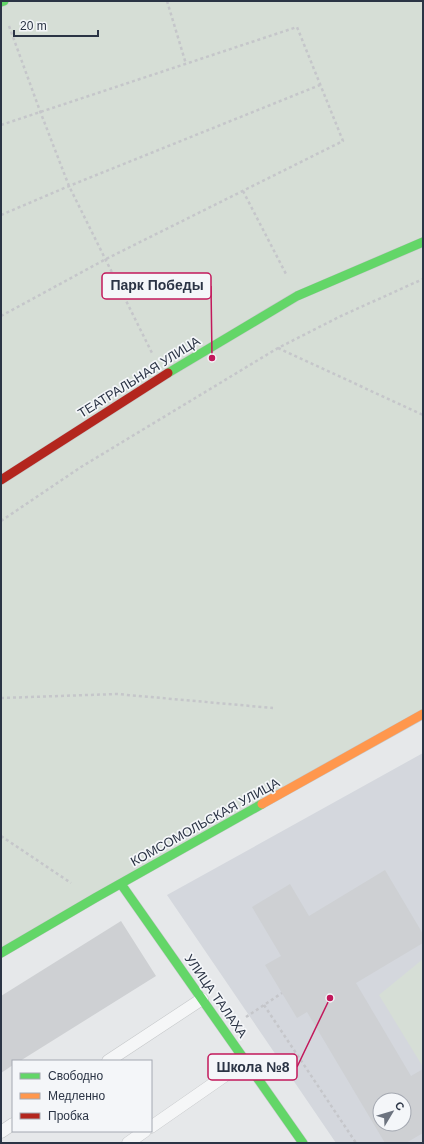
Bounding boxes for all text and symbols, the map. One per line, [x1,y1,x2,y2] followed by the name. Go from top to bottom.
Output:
[14,12,98,38] scale bar
[20,19,47,33] text: 20 m
[102,273,211,299] callout: Парк Победы
[110,277,204,293] text: Парк Победы
[75,333,203,421] street label: ТЕАТРАЛЬНАЯ УЛИЦА
[128,775,282,869] street label: КОМСОМОЛЬСКАЯ УЛИЦА
[182,951,251,1041] street label: УЛИЦА ТАЛАХА
[208,1054,297,1080] callout: Школа №8
[216,1059,290,1075] text: Школа №8
[12,1060,152,1132] legend
[48,1069,103,1083] text: Свободно
[48,1089,105,1103] text: Медленно
[372,1092,412,1132] north arrow
[393,1099,407,1113] text: С
[48,1109,89,1123] text: Пробка

